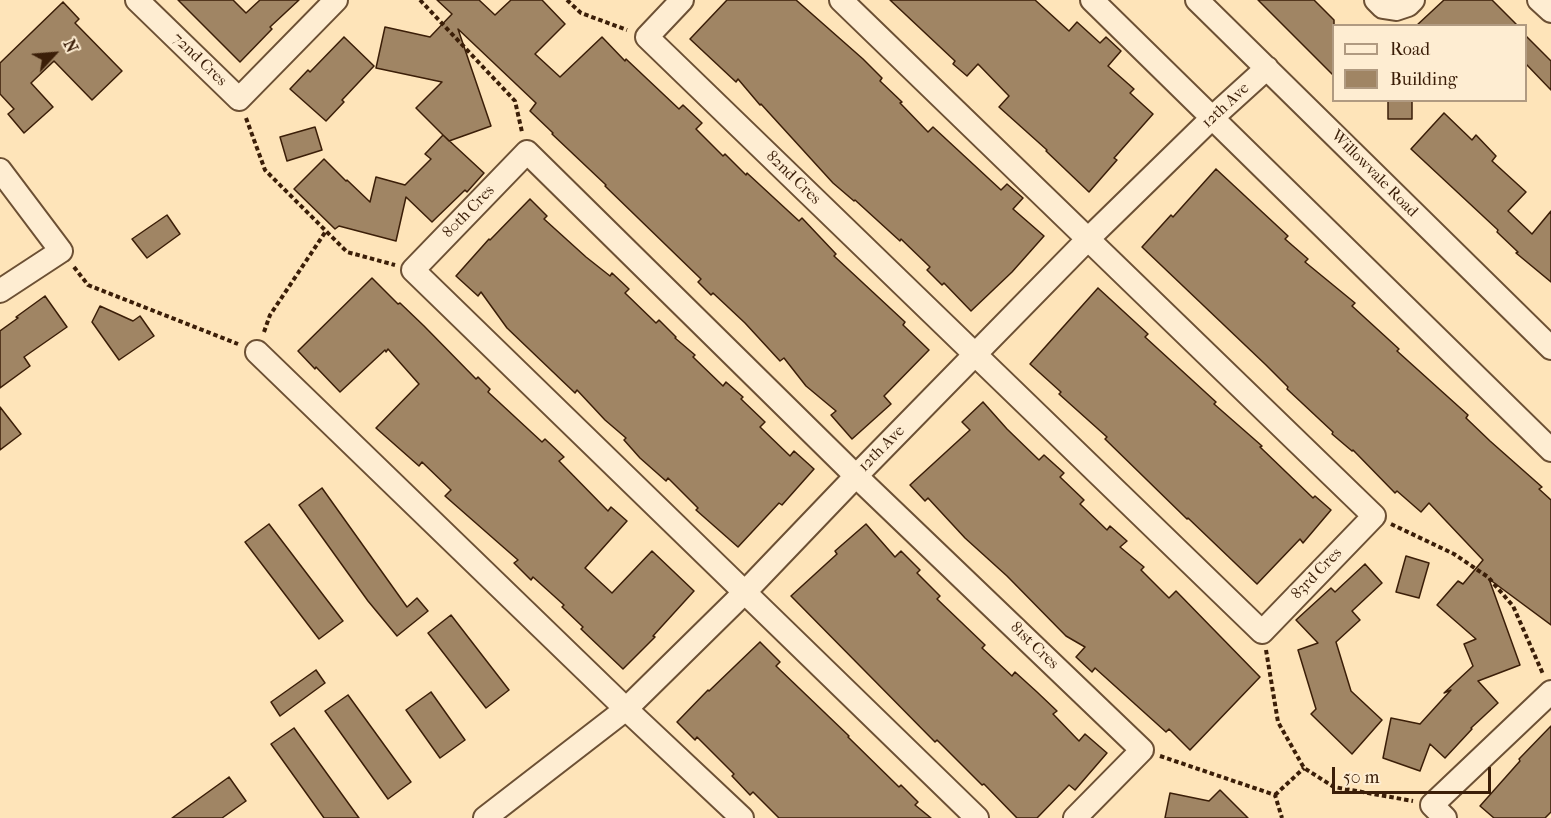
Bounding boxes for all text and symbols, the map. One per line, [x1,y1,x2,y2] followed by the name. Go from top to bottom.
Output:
[24,24,84,84] north arrow
[1332,24,1527,102] legend
[168,29,230,91] street label: 72nd Cres
[59,36,82,56] text: N
[1390,39,1430,60] text: Road
[1390,69,1457,90] text: Building
[1198,79,1254,133] street label: 12th Ave
[1326,126,1422,222] street label: Willowvale Road
[762,147,824,209] street label: 82nd Cres
[439,182,499,242] street label: 80th Cres
[855,422,909,476] street label: 12th Ave
[1288,544,1346,604] street label: 83rd Cres
[1006,618,1062,674] street label: 81st Cres
[1335,755,1494,793] scale bar
[1343,767,1379,788] text: 50 m

